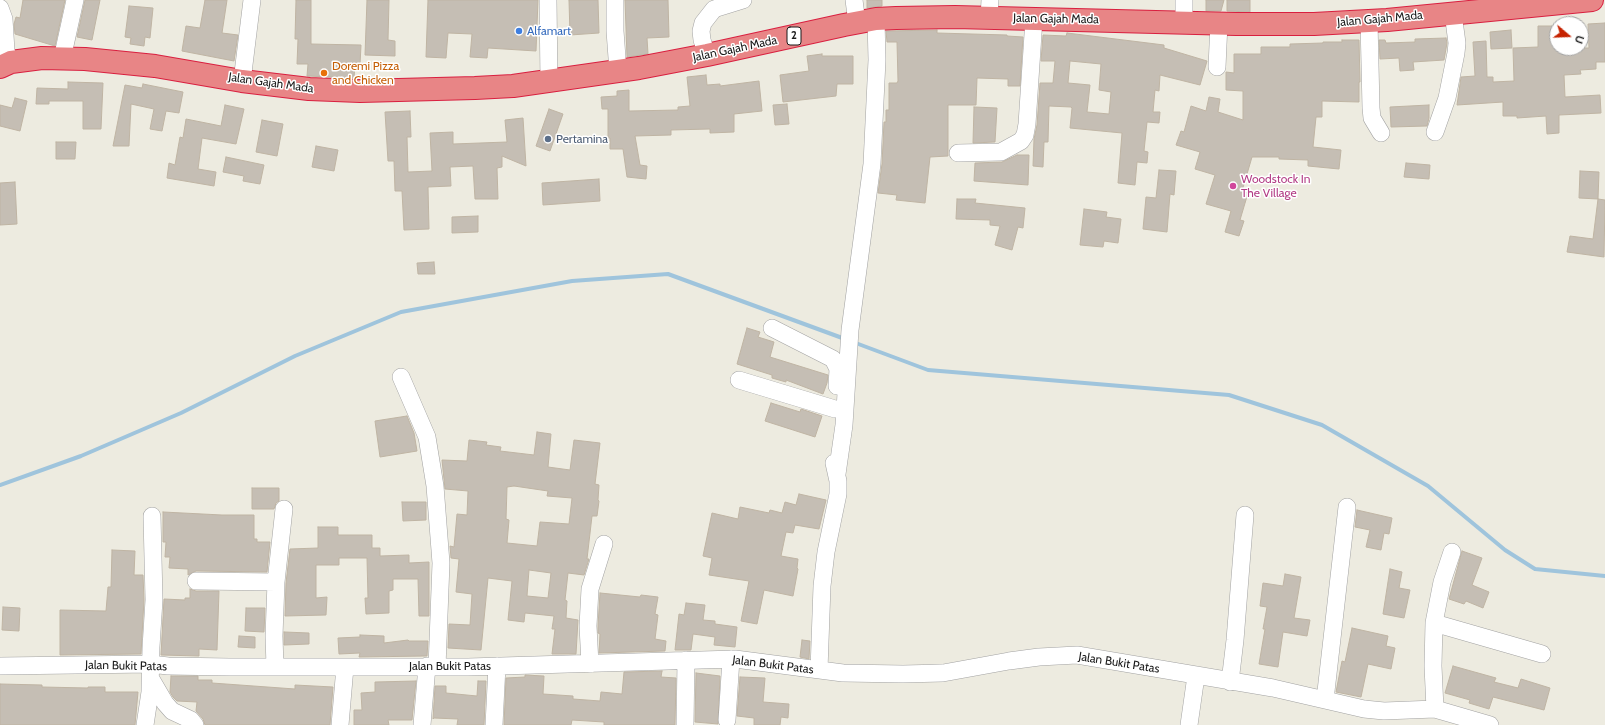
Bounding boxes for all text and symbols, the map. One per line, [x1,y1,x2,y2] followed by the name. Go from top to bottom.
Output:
[1337,8,1423,30] street label: Jalan Gajah Mada
[1013,11,1099,27] street label: Jalan Gajah Mada
[1549,16,1589,56] north arrow
[527,24,571,38] place label: Alfamart
[514,26,524,36] marker: Alfamart
[787,27,801,45] road number: 2
[691,33,779,65] street label: Jalan Gajah Mada
[1571,34,1587,46] text: U
[332,59,399,87] place label: Doremi Pizza and Chicken
[319,68,329,78] marker: Doremi Pizza and Chicken
[227,70,315,96] street label: Jalan Gajah Mada
[556,132,608,146] place label: Pertamina
[543,134,553,144] marker: Pertamina
[1241,172,1310,200] place label: Woodstock In The Village
[1228,181,1238,191] marker: Woodstock In The Village
[1077,649,1161,677] street label: Jalan Bukit Patas
[731,653,815,677] street label: Jalan Bukit Patas
[85,658,167,674] street label: Jalan Bukit Patas
[409,659,491,673] street label: Jalan Bukit Patas

